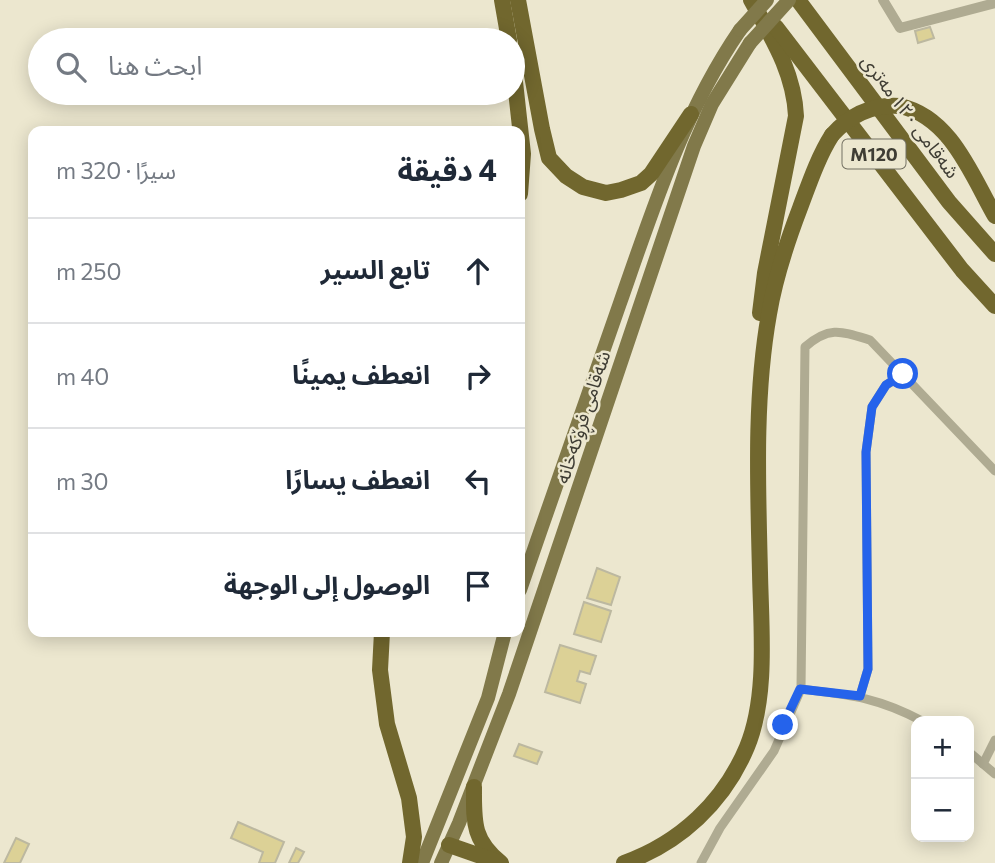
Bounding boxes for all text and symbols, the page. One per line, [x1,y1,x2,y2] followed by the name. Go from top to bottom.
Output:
[28,28,525,105] search box
[52,48,90,86] icon: search
[108,49,203,80] text: ابحث هنا
[856,50,965,183] street label: شەقامی ١٢٠ مەتری
[842,140,906,168] road number: M120
[397,150,497,187] text: 4 دقيقة
[56,156,176,184] text: سيرًا · 320 m
[459,252,497,290] icon: ahead
[321,253,430,284] text: تابع السير
[56,257,121,285] text: 250 m
[550,348,619,488] street label: شەقامی فڕۆکەخانە
[459,357,497,395] icon: right
[292,358,430,389] text: انعطف يمينًا
[887,358,918,389] route start
[56,362,109,390] text: 40 m
[459,462,497,500] icon: left
[285,463,430,494] text: انعطف يسارًا
[56,467,109,495] text: 30 m
[459,567,497,605] icon: arrive
[224,568,430,599] text: الوصول إلى الوجهة
[767,709,798,740] route end
[911,716,974,842] map controls
[911,716,974,779] button: +
[911,779,974,842] button: −

